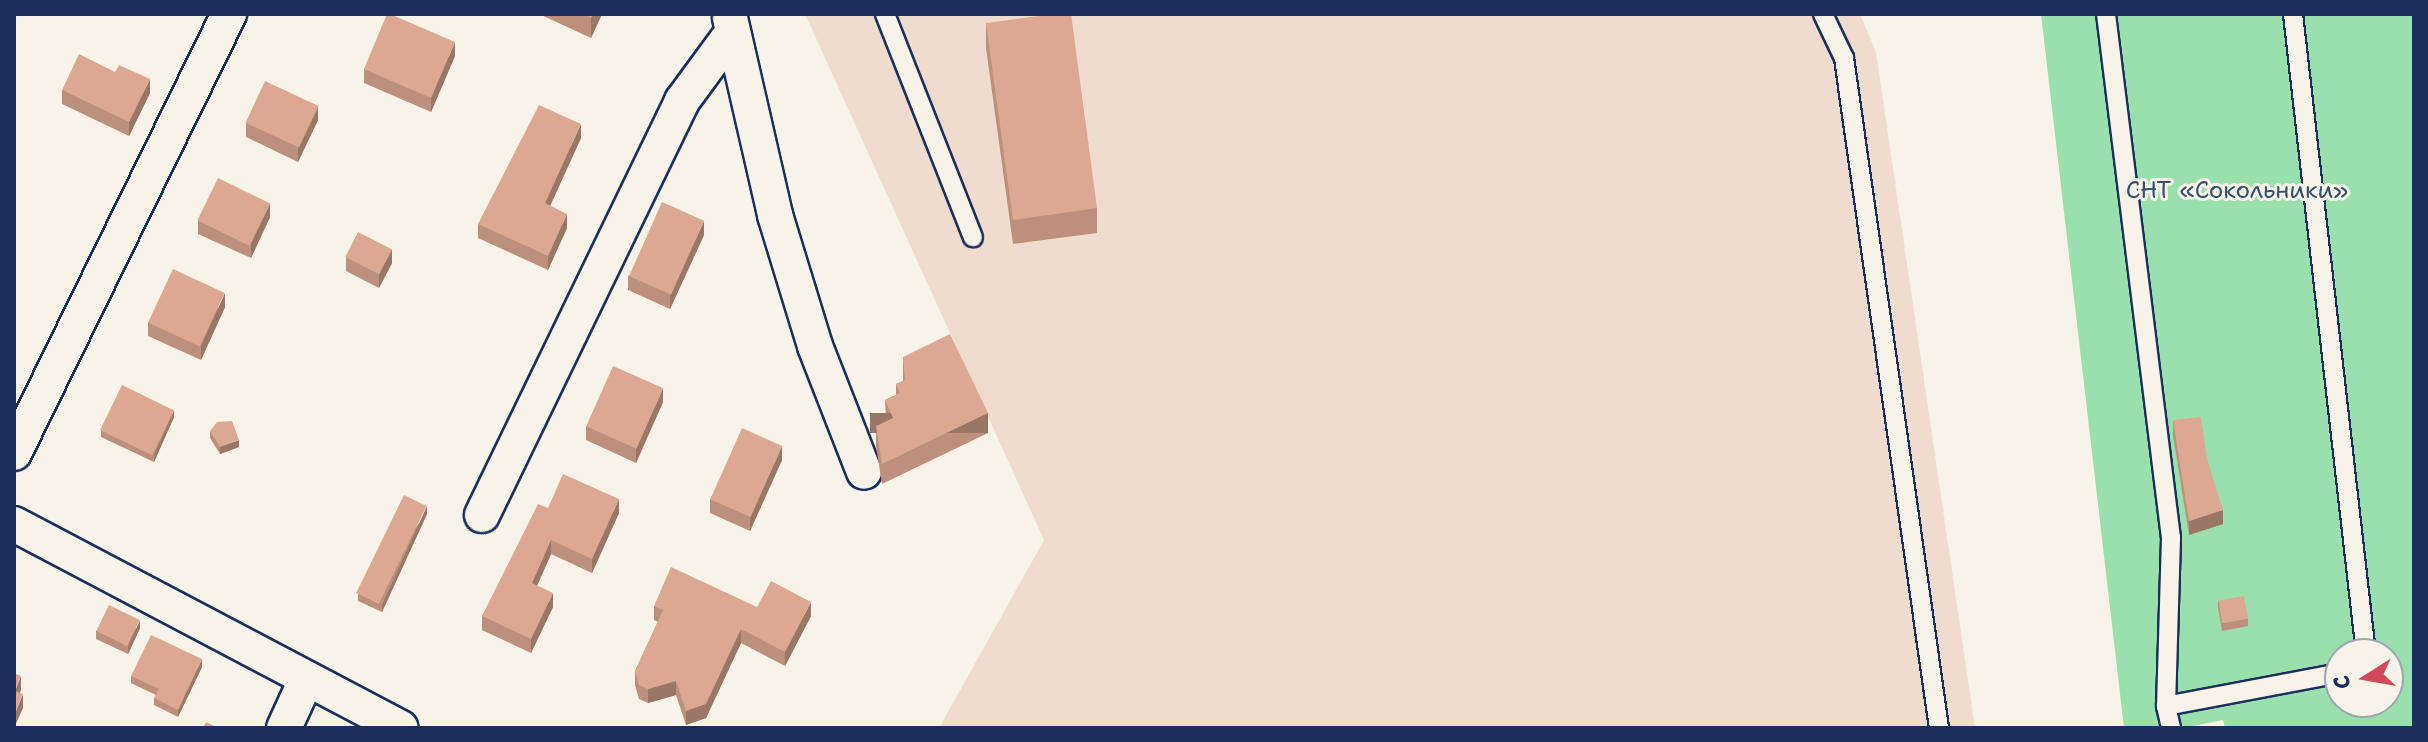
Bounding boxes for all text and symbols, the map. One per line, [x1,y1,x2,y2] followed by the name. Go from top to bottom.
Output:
[2126,177,2348,205] park label: СНТ «Сокольники»
[2324,638,2404,718] north arrow
[2326,673,2357,692] text: С

